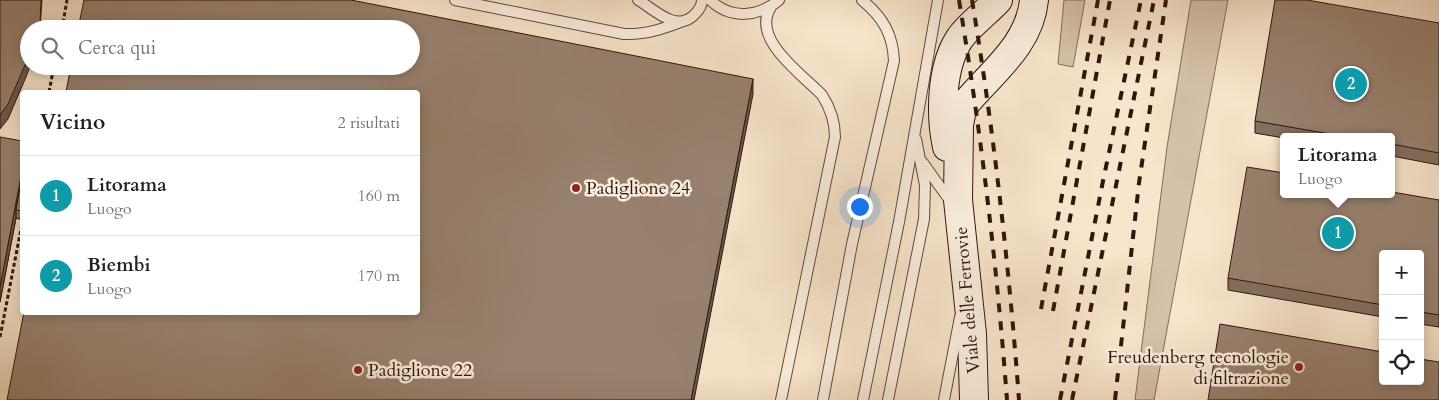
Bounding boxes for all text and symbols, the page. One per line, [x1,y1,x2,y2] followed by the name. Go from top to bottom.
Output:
[20,20,420,75] search box
[38,34,66,62] icon: search
[78,35,156,61] text: Cerca qui
[1335,65,1367,103] pin: 2
[40,108,105,137] text: Vicino
[337,112,400,134] text: 2 risultati
[1280,133,1395,198] popup
[1298,142,1377,168] text: Litorama
[1298,168,1342,190] text: Luogo
[87,172,167,198] text: Litorama
[586,176,690,201] place label: Padiglione 24
[570,182,582,194] marker: Padiglione 24
[52,185,60,207] text: 1
[358,185,400,207] text: 160 m
[847,194,873,220] your location
[87,198,132,220] text: Luogo
[1322,214,1354,252] pin: 1
[949,226,986,374] street label: Viale delle Ferrovie
[1379,250,1424,385] map controls
[1379,250,1424,295] button: +
[87,252,151,278] text: Biembi
[52,265,60,287] text: 2
[358,265,400,287] text: 170 m
[87,278,132,300] text: Luogo
[1379,295,1424,340] button: −
[1379,340,1424,385] button: locate
[1107,345,1289,391] place label: Freudenberg tecnologie di filtrazione
[368,358,472,383] place label: Padiglione 22
[1293,361,1305,373] marker: Freudenberg tecnologie di filtrazione
[352,364,364,376] marker: Padiglione 22

